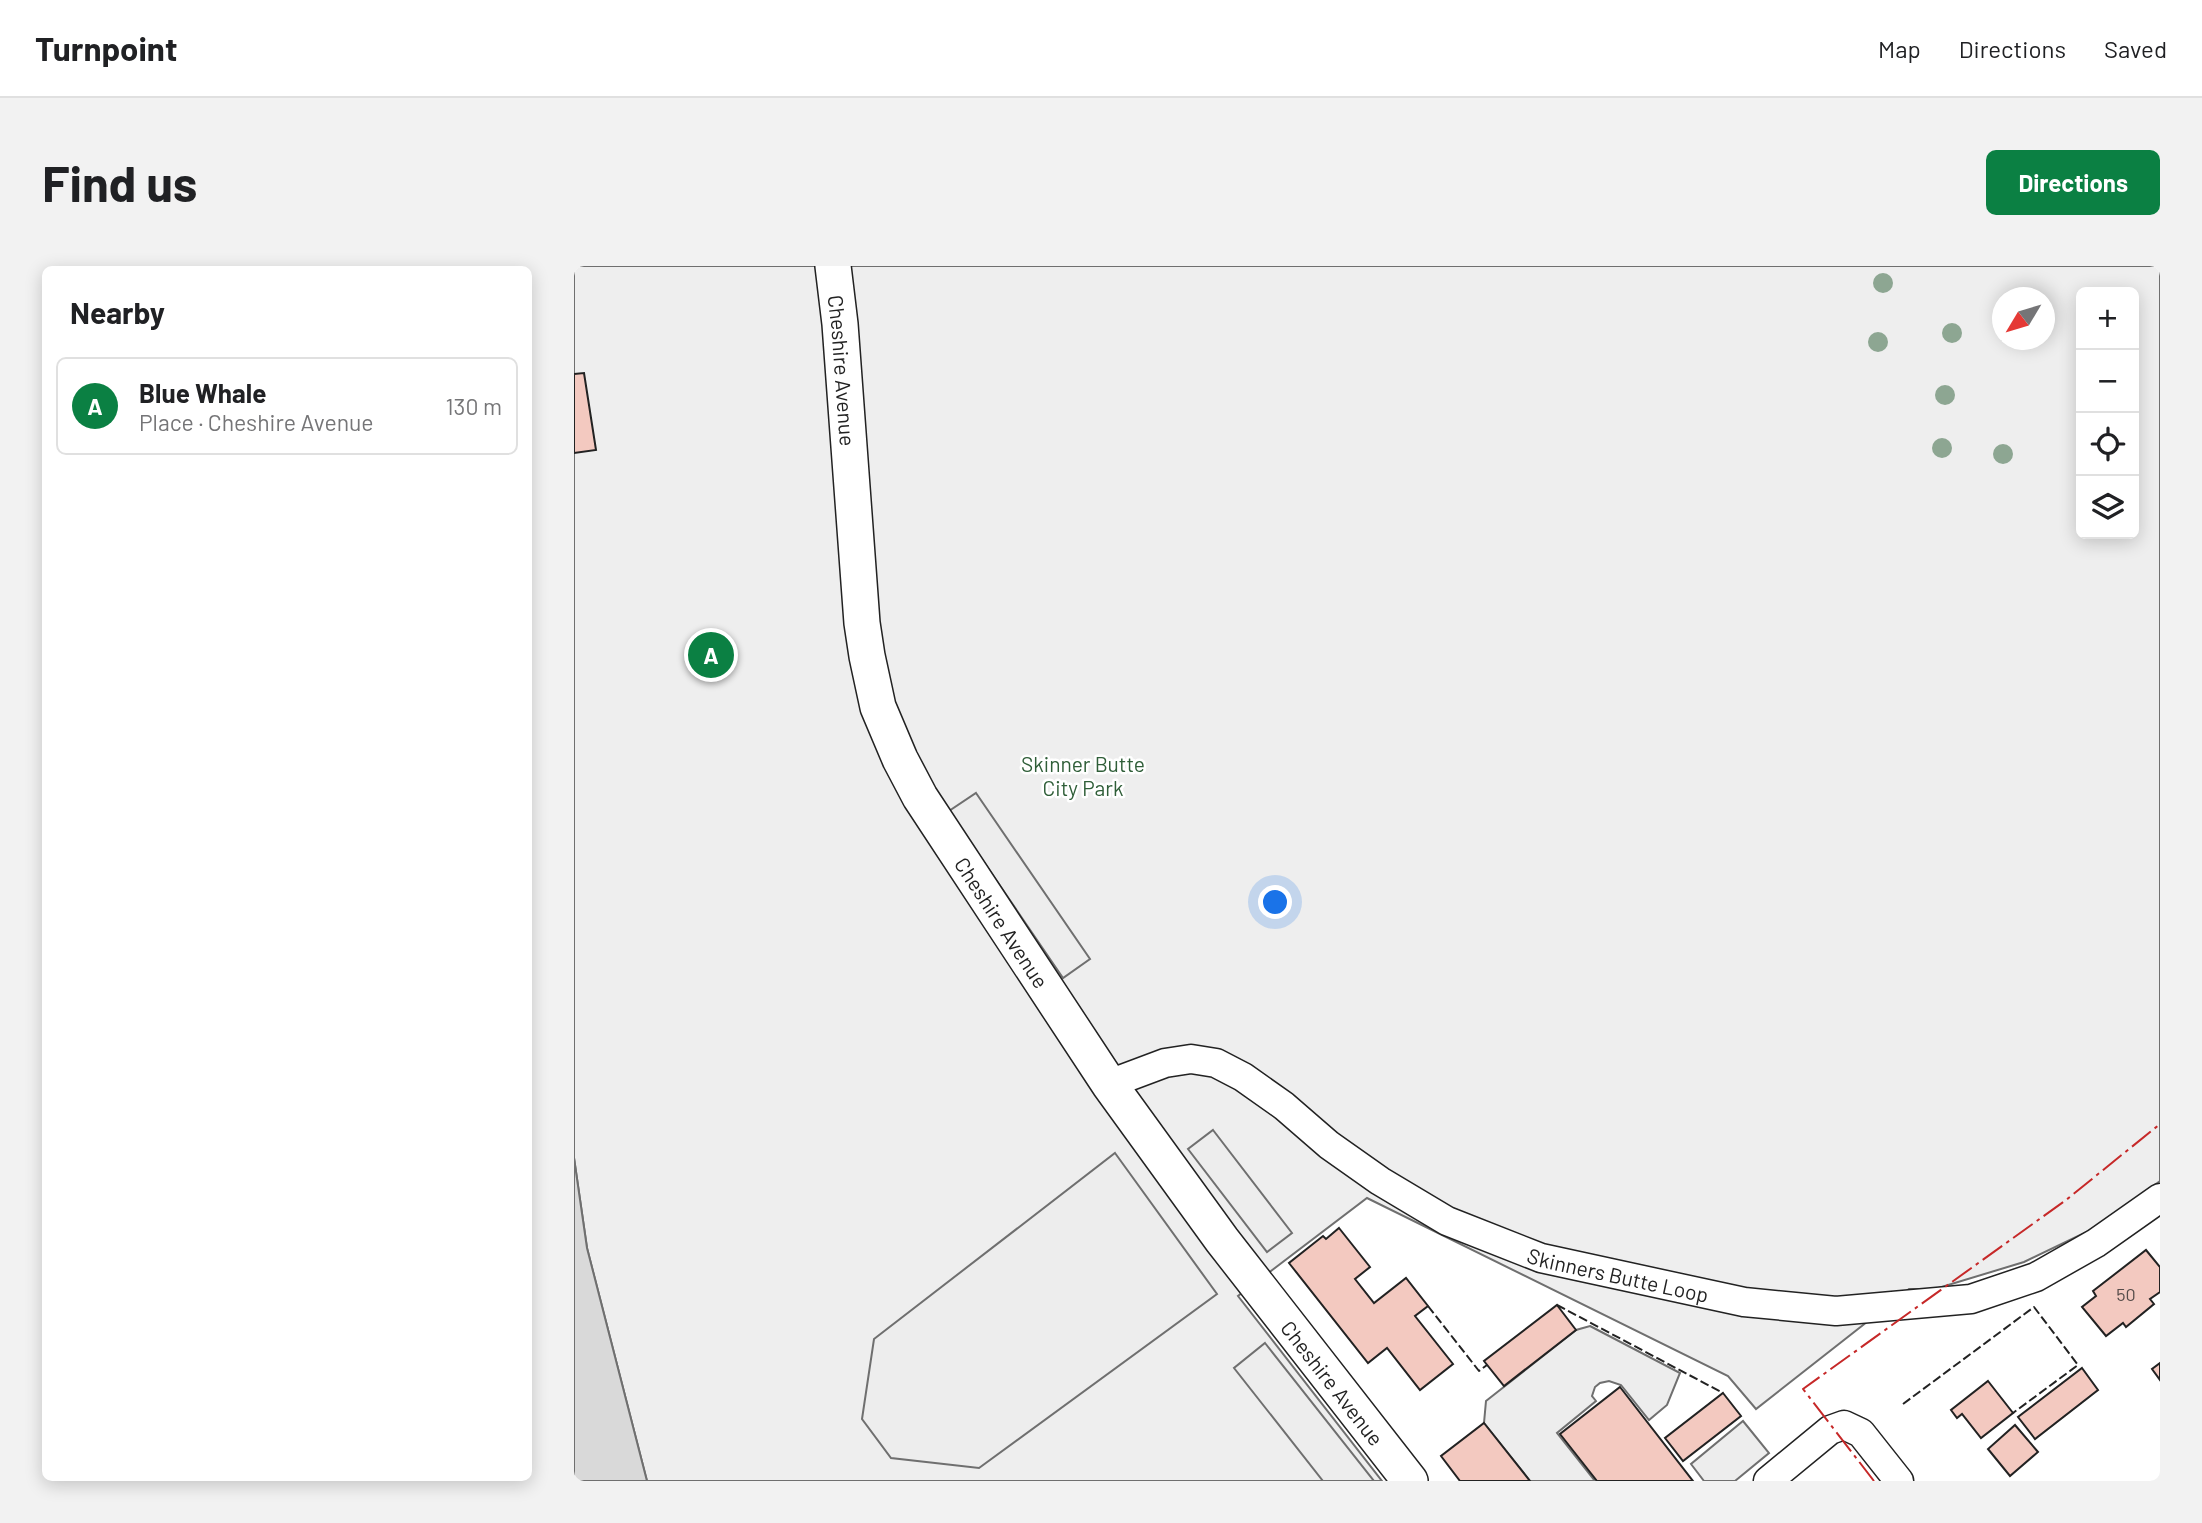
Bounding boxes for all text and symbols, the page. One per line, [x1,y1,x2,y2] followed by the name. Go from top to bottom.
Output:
[35,28,177,68] text: Turnpoint
[1878,34,1921,63] text: Map
[1959,34,2066,63] text: Directions
[2104,34,2167,63] text: Saved
[1986,150,2160,215] button: Directions
[42,153,197,212] text: Find us
[1992,287,2055,350] north arrow
[2076,287,2139,539] map controls
[2076,287,2139,350] button: +
[70,294,165,330] text: Nearby
[824,294,861,447] street label: Cheshire Avenue
[2076,350,2139,413] button: −
[139,377,266,408] text: Blue Whale
[87,392,103,420] text: A
[445,392,502,420] text: 130 m
[139,408,374,436] text: Place · Cheshire Avenue
[2076,413,2139,476] button: locate
[2076,476,2139,539] button: layers
[688,629,734,681] pin: A
[1021,751,1145,800] park label: Skinner Butte City Park
[950,852,1054,992] street label: Cheshire Avenue
[1258,885,1292,919] your location
[1524,1241,1711,1307] street label: Skinners Butte Loop
[2116,1283,2136,1305] house number: 50
[1277,1315,1389,1450] street label: Cheshire Avenue

